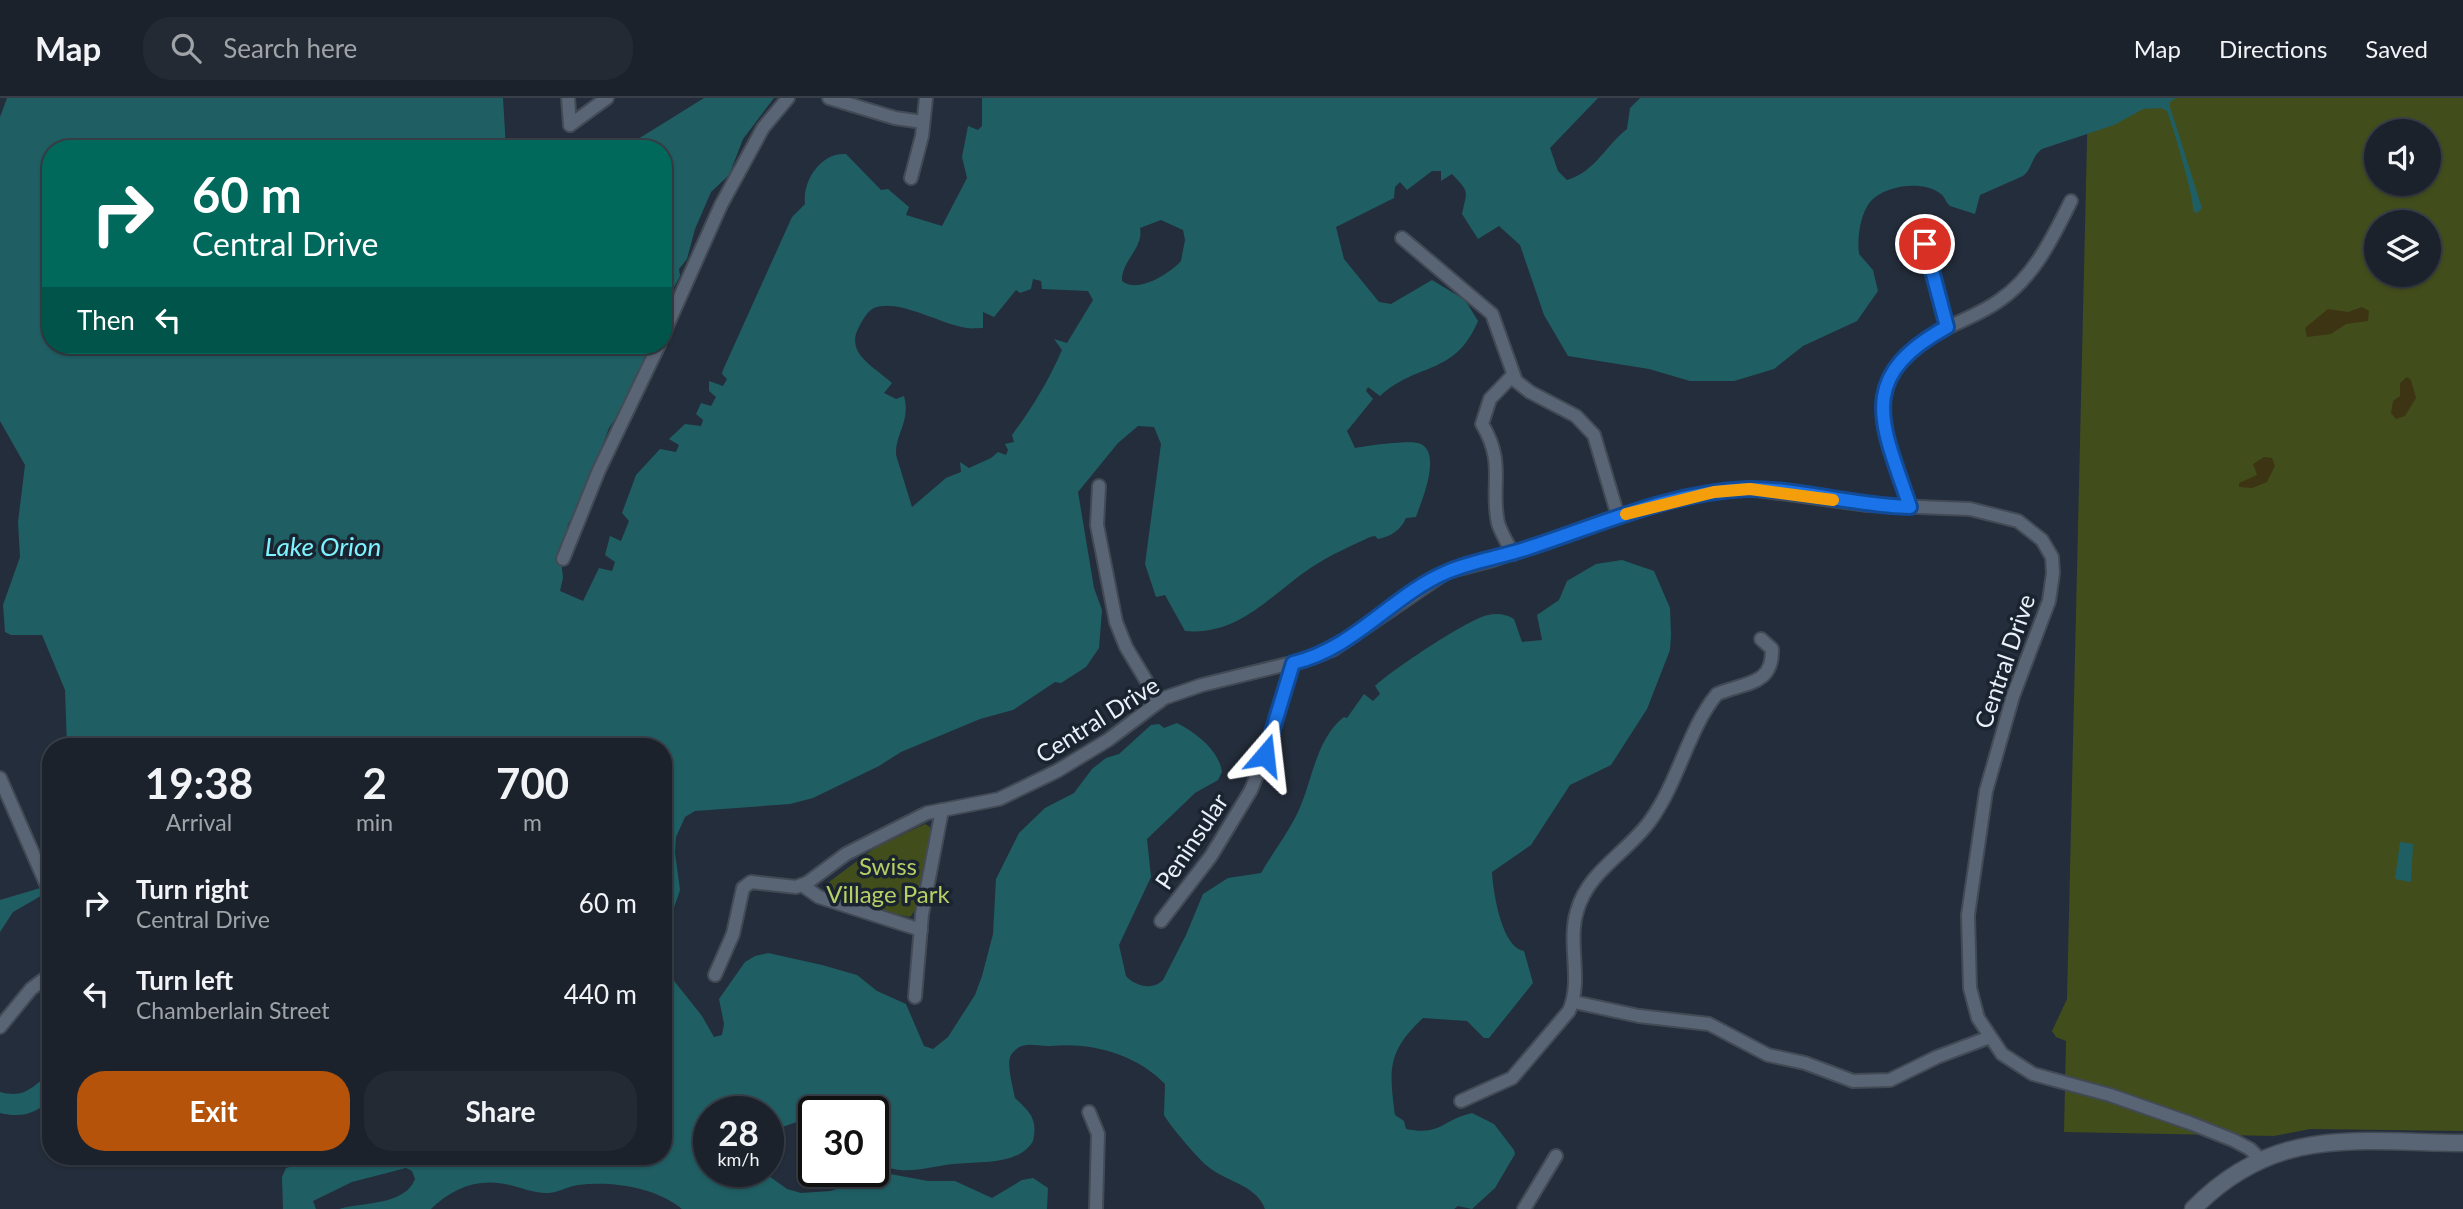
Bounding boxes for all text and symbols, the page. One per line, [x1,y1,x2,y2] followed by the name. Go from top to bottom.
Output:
[143,17,633,80] search box
[35,28,101,68] text: Map
[167,29,205,67] icon: search
[223,32,357,64] text: Search here
[2134,34,2181,63] text: Map
[2219,34,2327,63] text: Directions
[2365,34,2428,63] text: Saved
[2364,119,2441,287] map controls
[2364,119,2441,196] button: sound
[192,165,302,223] text: 60 m
[77,168,168,259] icon: right
[2364,210,2441,287] button: layers
[1895,214,1955,274] pin
[192,224,378,263] text: Central Drive
[1906,225,1944,263] icon: arrive
[149,301,187,339] icon: left
[77,304,135,336] text: Then
[265,530,381,562] water label: Lake Orion
[1968,590,2040,732] street label: Central Drive
[1030,670,1164,768] street label: Central Drive
[1228,718,1302,792] position arrow
[145,758,253,808] text: 19:38
[362,758,387,808] text: 2
[496,758,569,808] text: 700
[1148,787,1234,894] street label: Peninsular
[166,808,232,836] text: Arrival
[356,808,393,836] text: min
[523,808,542,836] text: m
[826,851,950,908] park label: Swiss Village Park
[136,873,249,905] text: Turn right
[77,884,115,922] icon: right
[579,887,637,919] text: 60 m
[136,905,270,933] text: Central Drive
[136,964,233,996] text: Turn left
[77,975,115,1013] icon: left
[564,978,637,1010] text: 440 m
[136,996,330,1024] text: Chamberlain Street
[77,1071,350,1151] button: Exit
[364,1071,637,1151] button: Share
[798,1096,889,1187] speed limit sign: 30
[718,1111,759,1153] text: 28
[717,1148,760,1170] text: km/h

